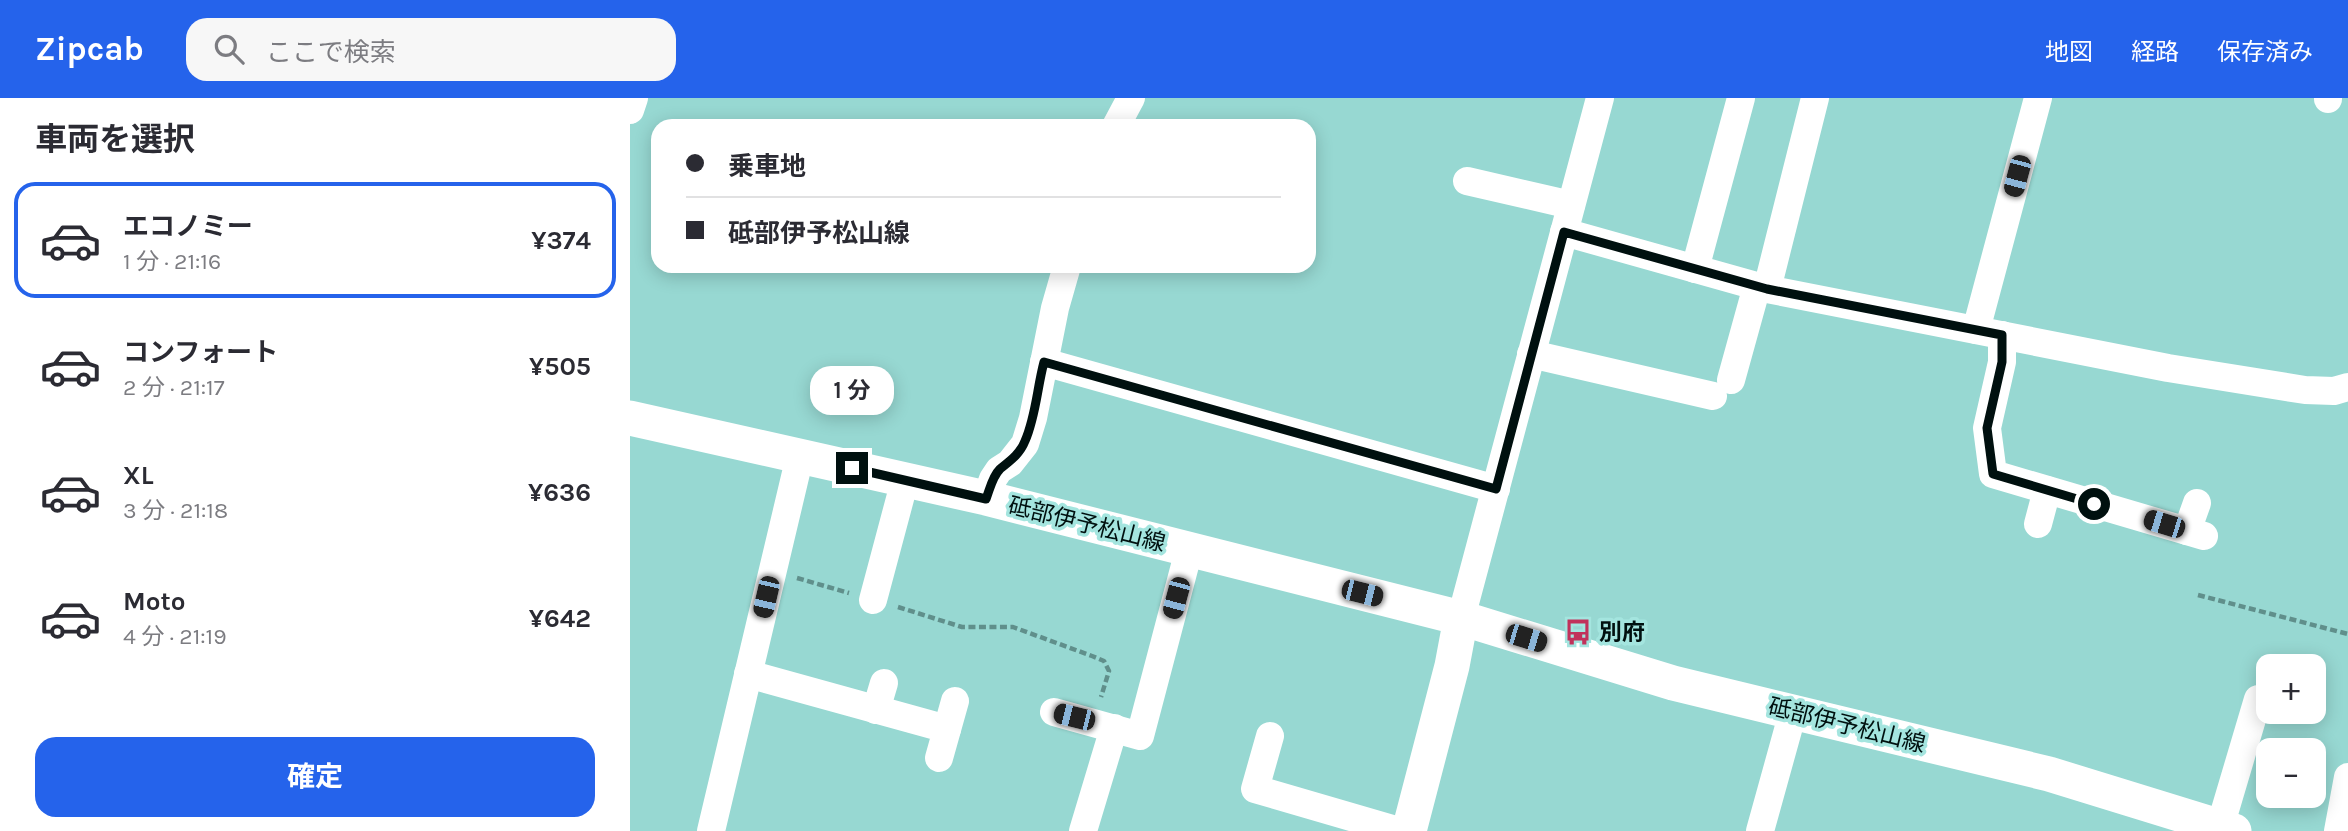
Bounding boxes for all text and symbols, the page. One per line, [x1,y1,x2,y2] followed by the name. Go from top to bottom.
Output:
[186,18,676,81] search box
[35,30,144,68] text: Zipcab
[210,30,248,68] icon: search
[266,37,396,68] text: ここで検索
[2045,38,2093,66] text: 地図
[2131,38,2179,66] text: 経路
[2217,38,2313,66] text: 保存済み
[35,121,195,158] text: 車両を選択
[728,151,806,182] text: 乗車地
[2002,153,2033,199] car
[39,209,102,272] icon: car
[123,211,253,242] text: エコノミー
[728,218,910,249] text: 砥部伊予松山線
[531,225,591,256] text: ¥374
[123,248,221,275] text: 1 分 · 21:16
[39,335,102,398] icon: car
[123,337,278,368] text: コンフォート
[529,351,591,382] text: ¥505
[810,366,894,416] callout: 1 分
[123,374,224,401] text: 2 分 · 21:17
[833,377,871,404] text: 1 分
[836,452,868,484] route end
[123,460,154,491] text: XL
[39,461,102,524] icon: car
[528,477,591,508] text: ¥636
[2078,488,2110,520] route start
[1006,492,1168,557] street label: 砥部伊予松山線
[123,497,228,524] text: 3 分 · 21:18
[2141,508,2188,540] car
[752,574,781,620] car
[1161,575,1192,621] car
[1340,578,1385,608] car
[123,586,185,617] text: Moto
[39,587,102,650] icon: car
[529,603,591,634] text: ¥642
[1563,617,1593,647] bus stop icon: 別府
[1599,619,1645,646] place label: 別府
[1503,622,1550,654] car
[123,623,227,650] text: 4 分 · 21:19
[2256,654,2326,808] map controls
[2256,654,2326,724] button: +
[1766,693,1928,758] street label: 砥部伊予松山線
[1052,702,1097,732] car
[35,737,595,817] button: 確定
[2256,738,2326,808] button: −

